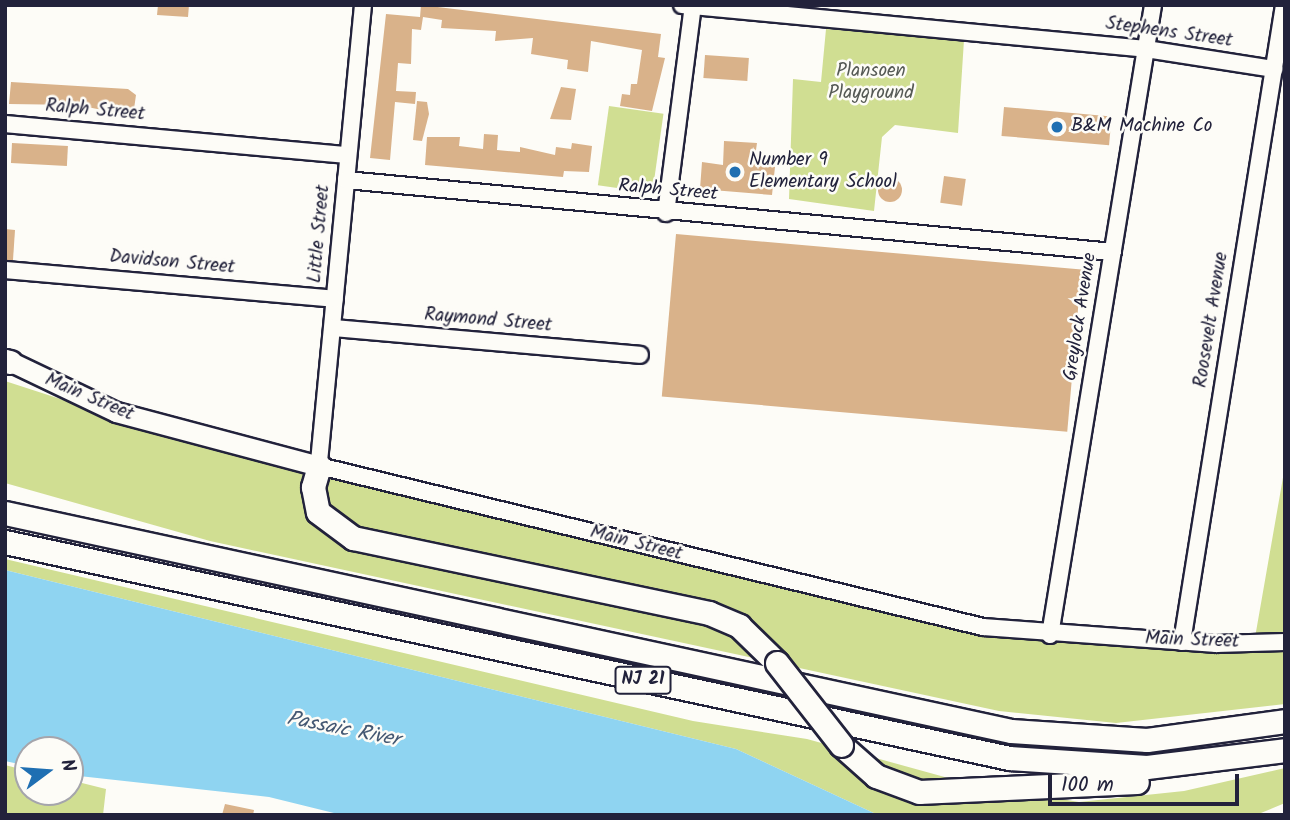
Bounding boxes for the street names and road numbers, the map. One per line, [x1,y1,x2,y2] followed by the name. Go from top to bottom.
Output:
[1104,13,1234,53] street label: Stephens Street
[44,95,146,127] street label: Ralph Street
[617,175,719,207] street label: Ralph Street
[304,184,336,284] street label: Little Street
[108,246,236,280] street label: Davidson Street
[1060,251,1102,383] street label: Greylock Avenue
[1190,251,1234,389] street label: Roosevelt Avenue
[423,304,553,338] street label: Raymond Street
[41,369,137,427] street label: Main Street
[587,522,685,566] street label: Main Street
[1144,628,1240,654] street label: Main Street
[613,666,673,694] road number: NJ 21

